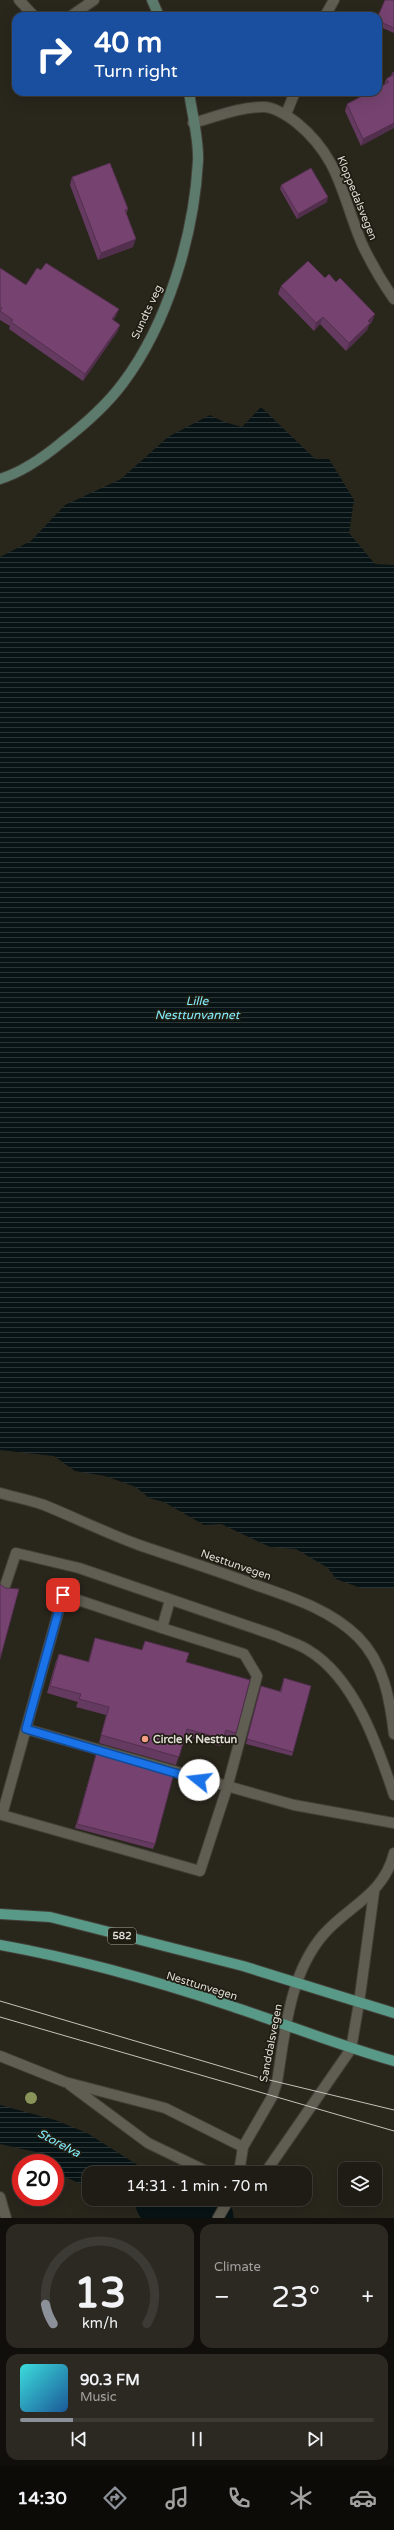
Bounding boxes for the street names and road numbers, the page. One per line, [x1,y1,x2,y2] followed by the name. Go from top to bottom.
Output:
[334,154,380,242] street label: Kloppedalsvegen
[129,283,165,341] street label: Sundts veg
[199,1547,273,1583] street label: Nesttunvegen
[108,1928,136,1944] road number: 582
[165,1969,239,2003] street label: Nesttunvegen
[257,2003,285,2083] street label: Sanddalsvegen

